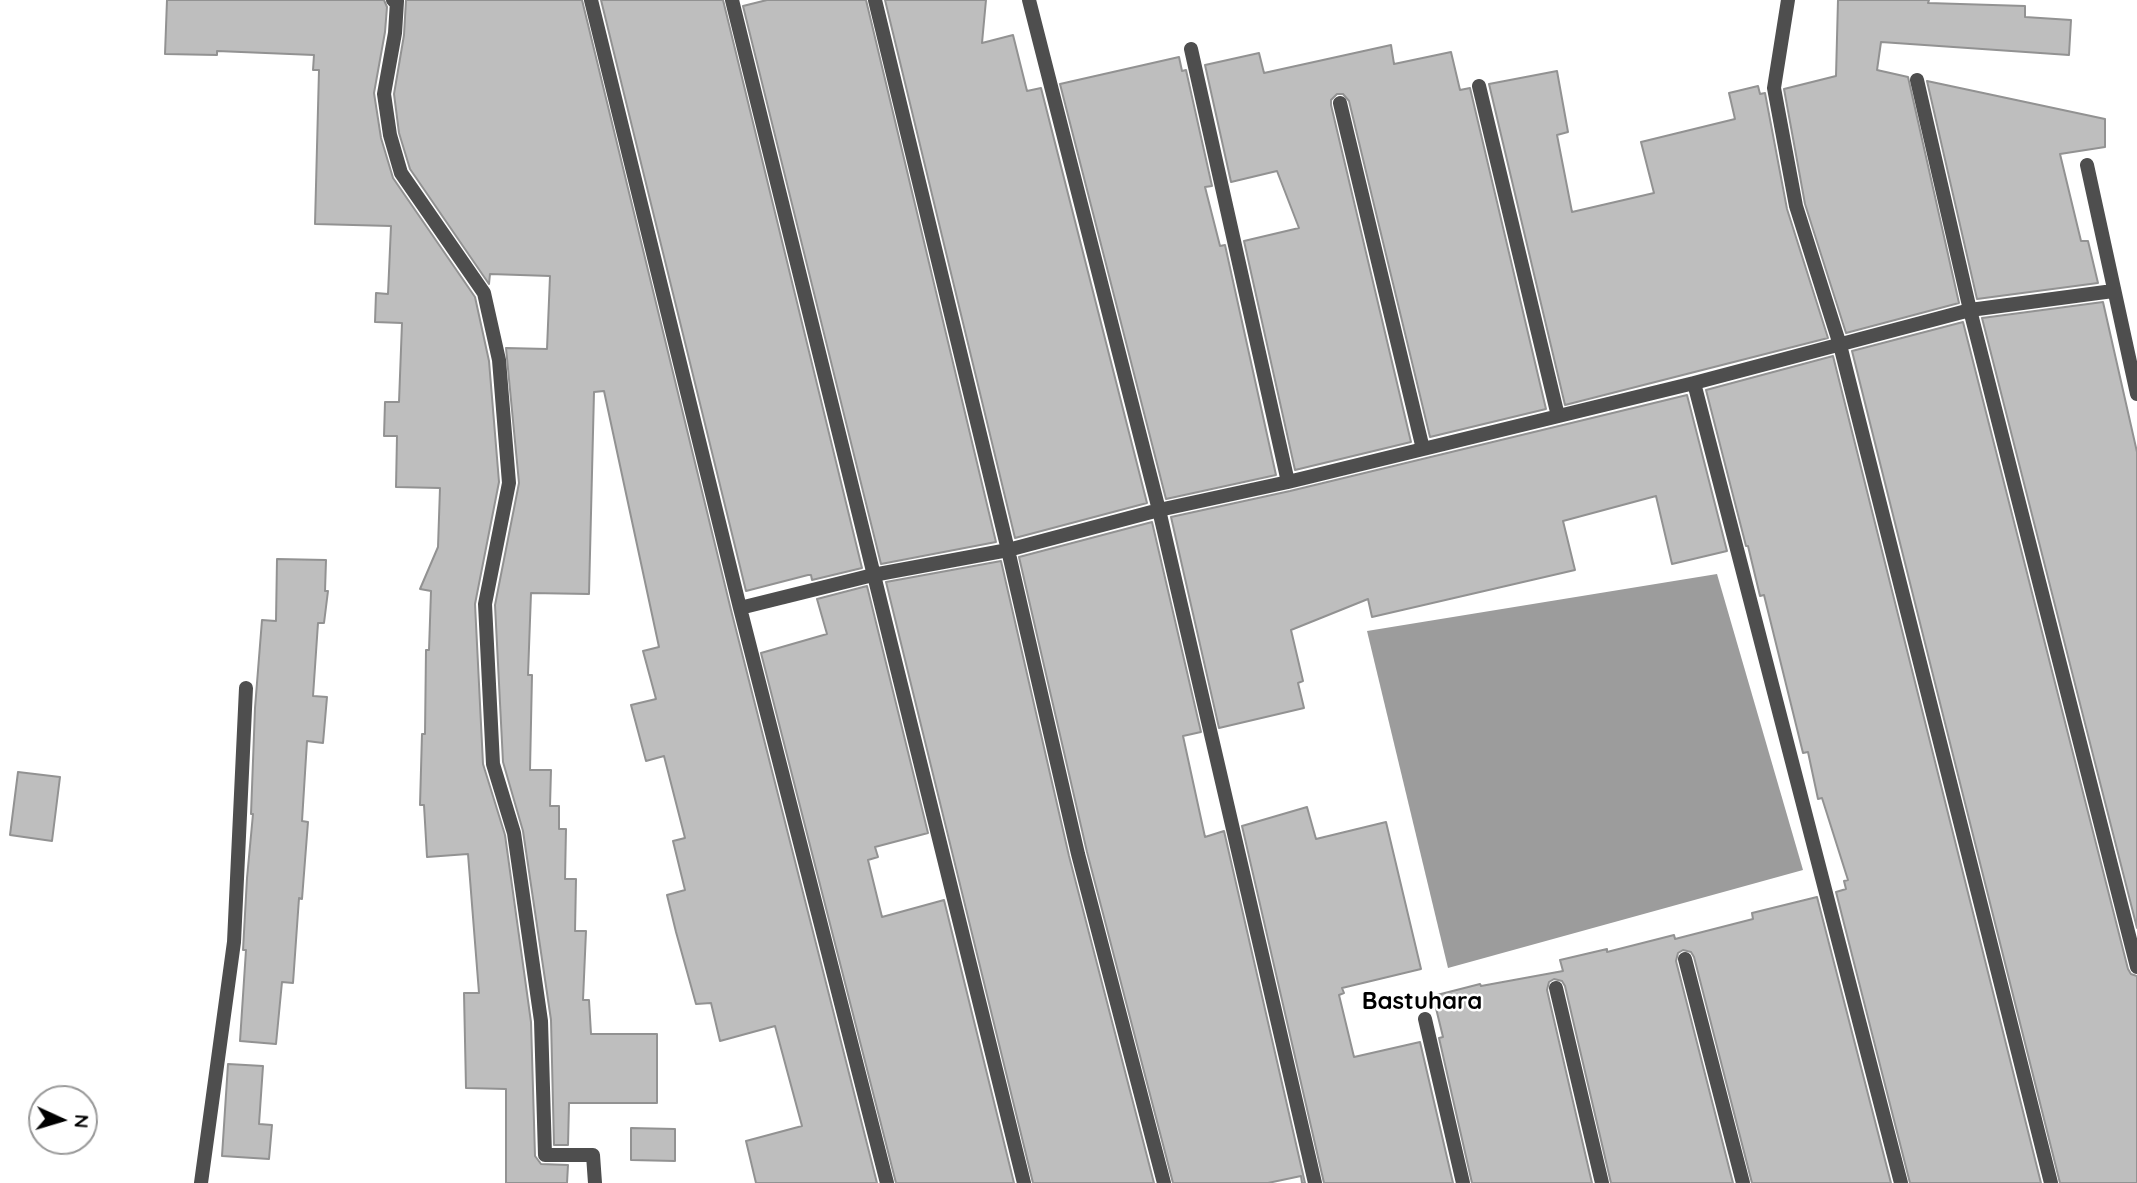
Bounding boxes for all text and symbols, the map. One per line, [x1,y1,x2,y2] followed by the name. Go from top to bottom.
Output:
[1362,988,1482,1016] district label: Bastuhara
[28,1085,98,1155] north arrow
[69,1114,94,1129] text: N

